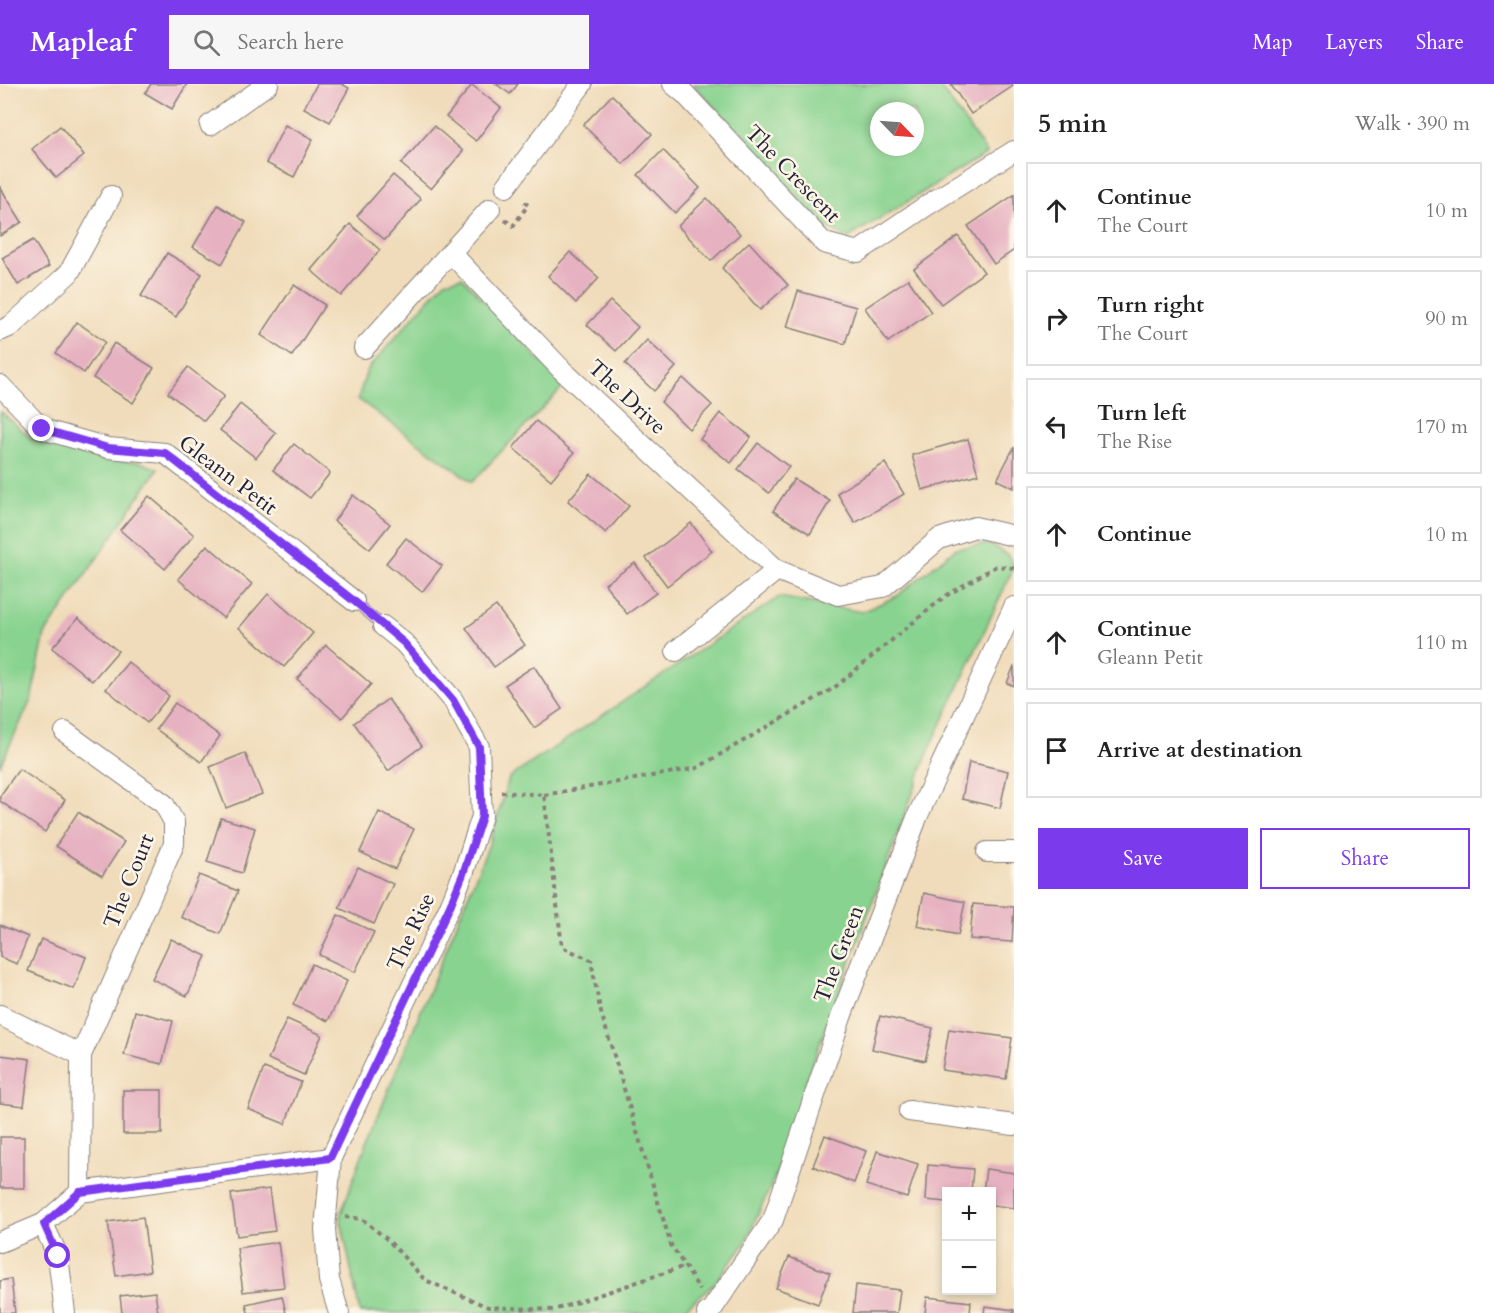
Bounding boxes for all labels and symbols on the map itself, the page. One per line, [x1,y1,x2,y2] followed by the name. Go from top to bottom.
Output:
[870,102,924,156] north arrow
[739,118,848,230] street label: The Crescent
[581,353,673,441] street label: The Drive
[28,415,54,441] route end
[172,428,284,522] street label: Gleann Petit
[96,829,162,933] street label: The Court
[380,888,442,976] street label: The Rise
[807,901,871,1007] street label: The Green
[44,1242,70,1268] route start

